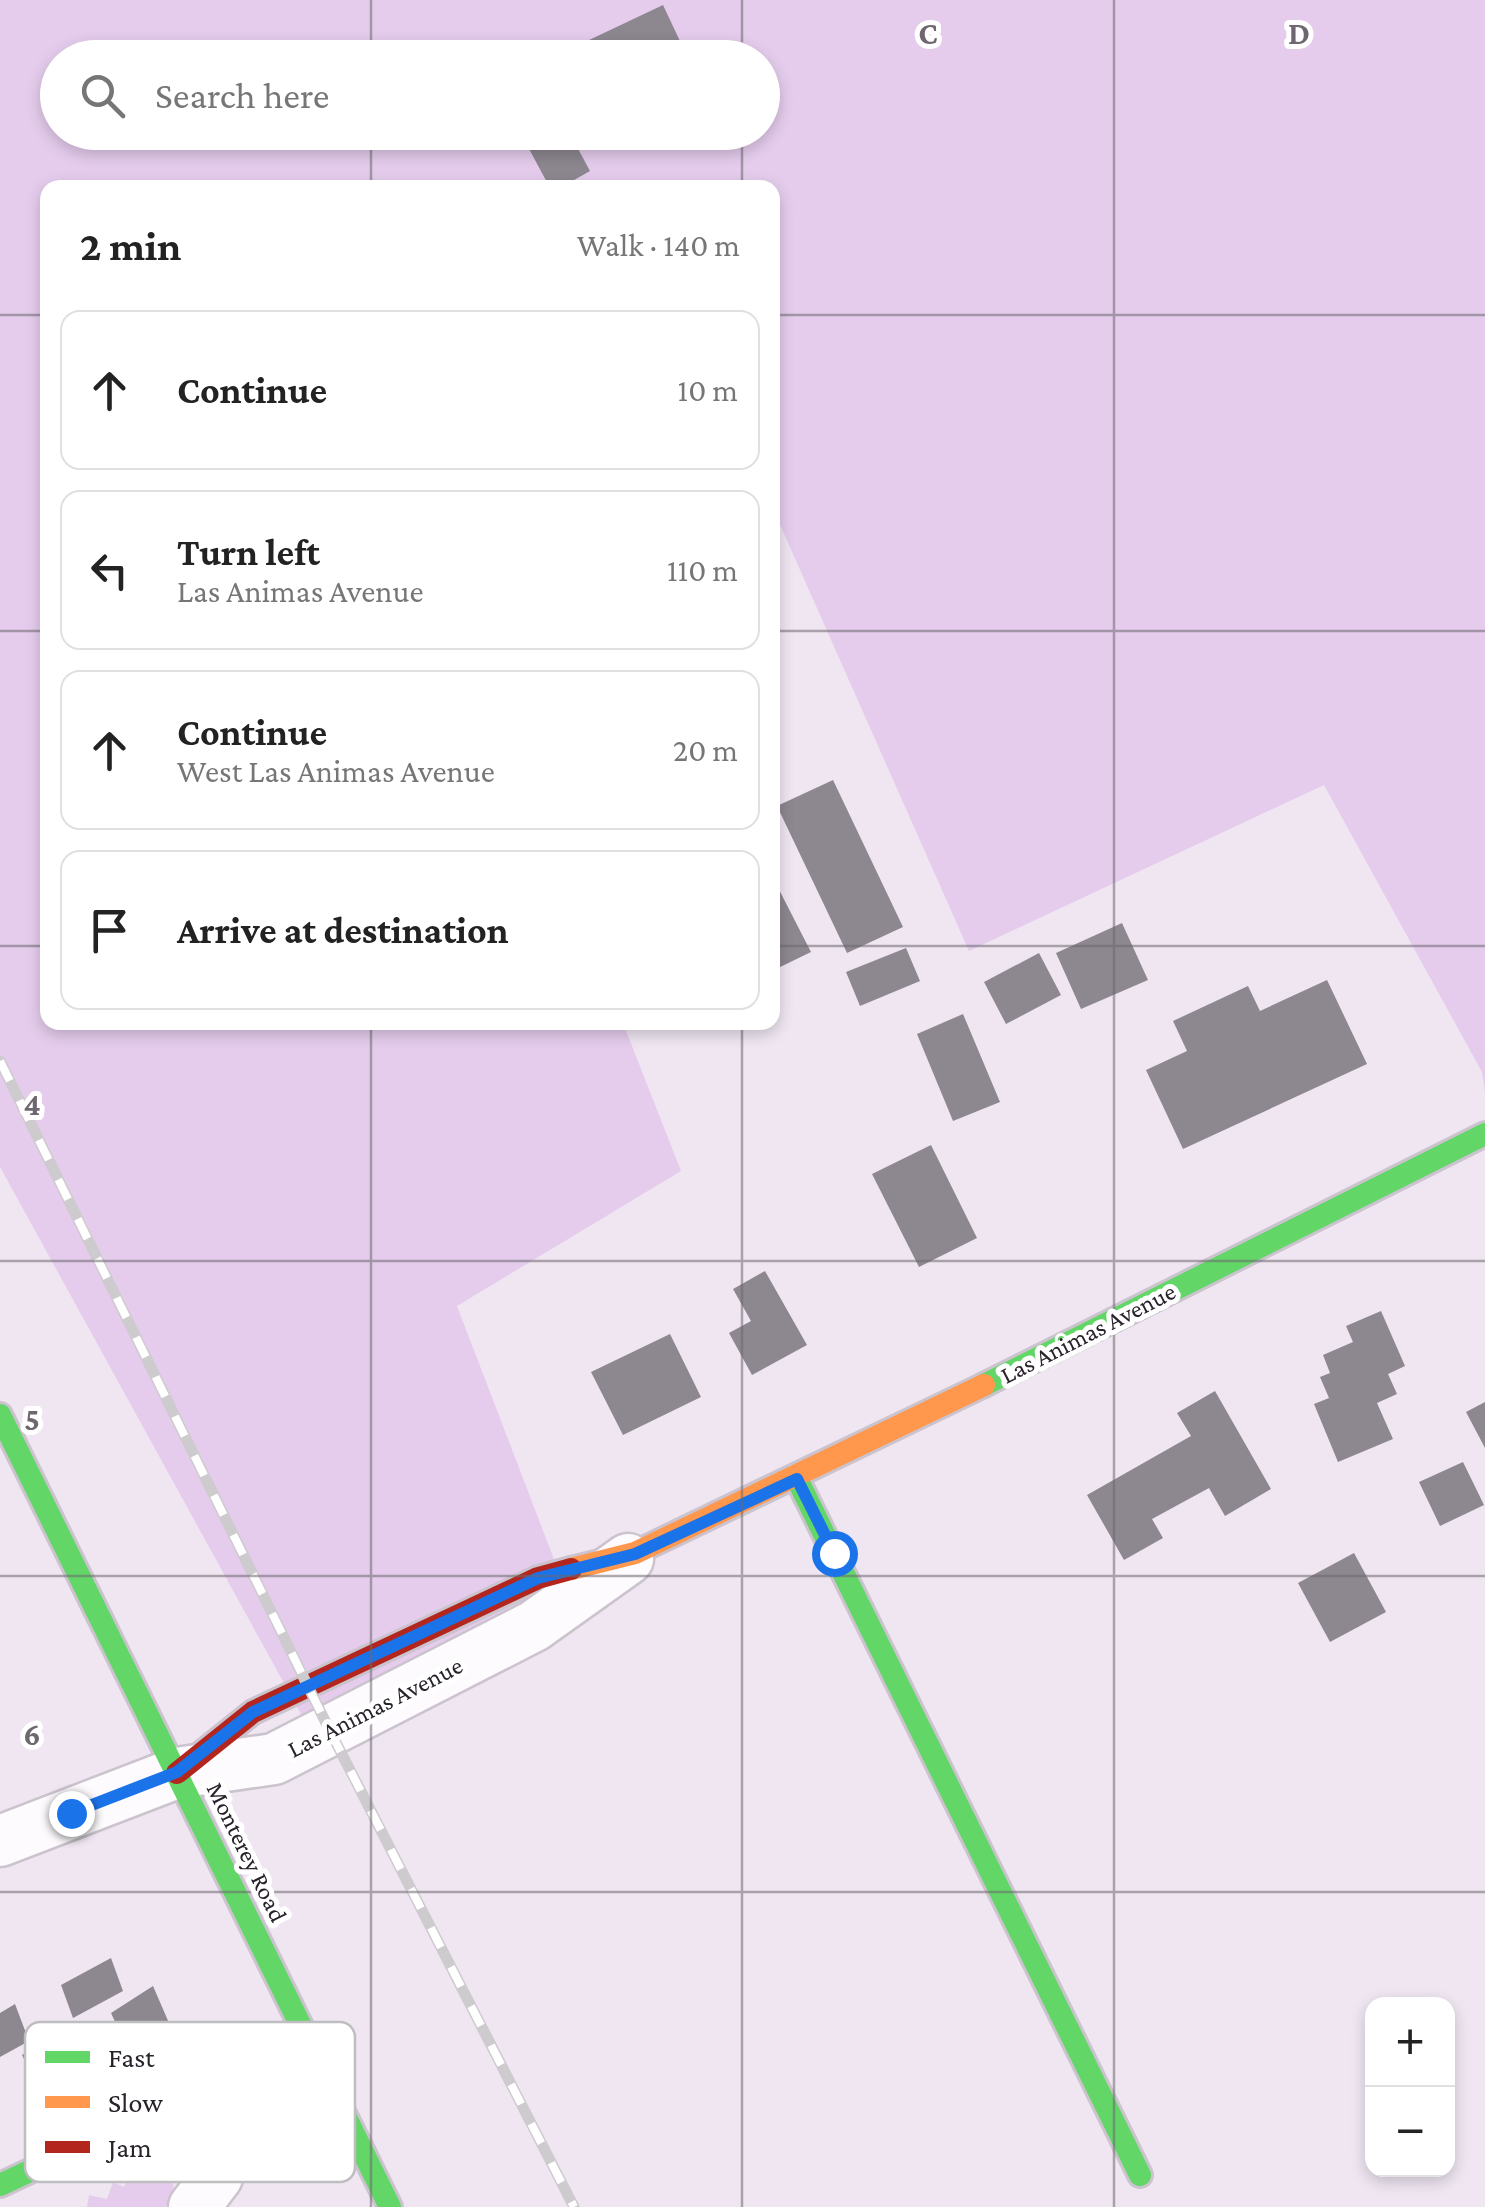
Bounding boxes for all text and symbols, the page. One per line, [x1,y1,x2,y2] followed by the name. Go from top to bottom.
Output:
[918,15,938,51] text: C
[1288,15,1310,51] text: D
[40,40,780,150] search box
[75,68,130,123] icon: search
[155,74,329,116] text: Search here
[80,222,181,269] text: 2 min
[577,227,740,263] text: Walk · 140 m
[82,363,137,418] icon: ahead
[177,369,327,411] text: Continue
[678,372,738,408] text: 10 m
[177,531,320,573] text: Turn left
[82,543,137,598] icon: left
[667,552,738,588] text: 110 m
[177,573,423,609] text: Las Animas Avenue
[177,711,327,753] text: Continue
[82,723,137,778] icon: ahead
[673,732,738,768] text: 20 m
[177,753,495,789] text: West Las Animas Avenue
[82,903,137,958] icon: arrive
[177,909,509,951] text: Arrive at destination
[23,1086,41,1122] text: 4
[996,1277,1180,1389] street label: Las Animas Avenue
[24,1401,40,1437] text: 5
[812,1531,858,1577] route start
[283,1651,467,1763] street label: Las Animas Avenue
[23,1716,41,1752] text: 6
[201,1778,292,1927] street label: Monterey Road
[49,1791,95,1837] route end
[1365,1997,1455,2177] map controls
[1365,1997,1455,2087] button: +
[25,2022,355,2182] legend
[108,2042,155,2073] text: Fast
[108,2087,163,2118] text: Slow
[1365,2087,1455,2177] button: −
[105,2132,152,2163] text: Jam

